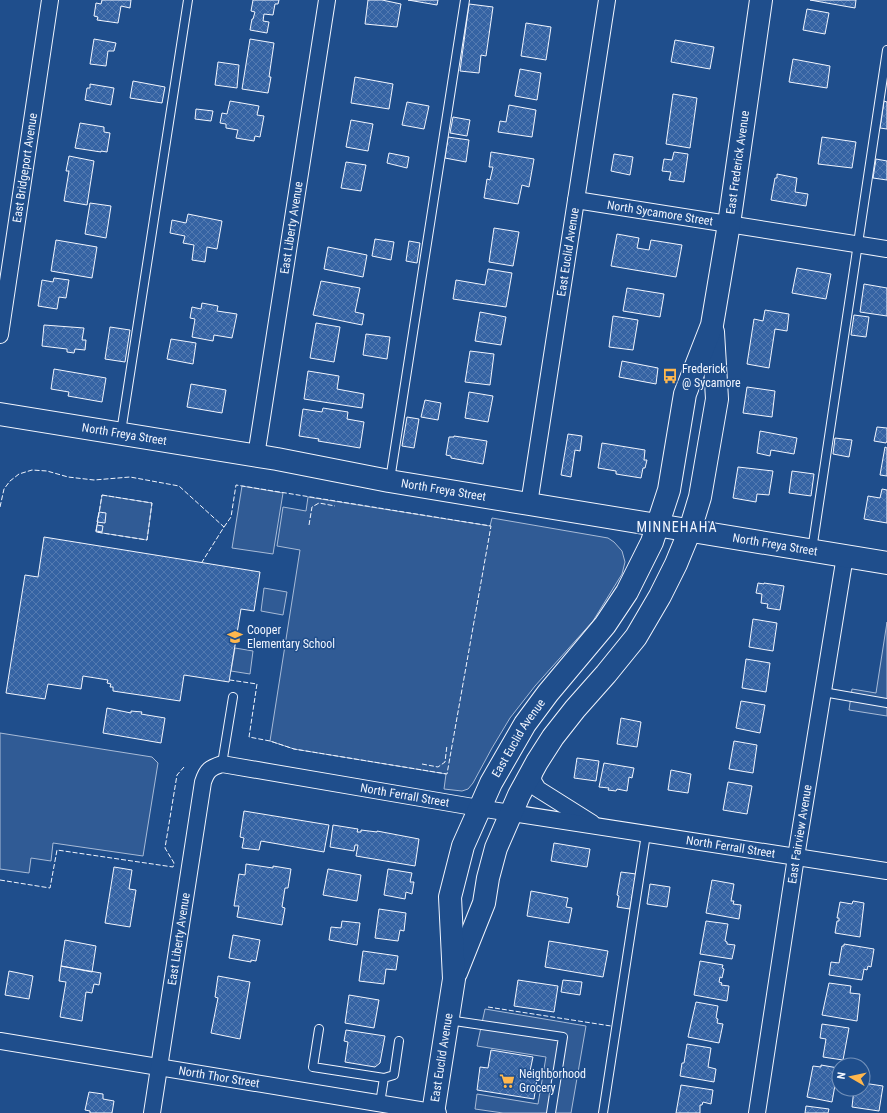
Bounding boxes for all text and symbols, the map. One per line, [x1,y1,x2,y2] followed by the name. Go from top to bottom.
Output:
[723,109,752,215] street label: East Frederick Avenue
[10,112,40,224] street label: East Bridgeport Avenue
[277,180,306,275] street label: East Liberty Avenue
[606,198,714,229] street label: North Sycamore Street
[554,206,582,297] street label: East Euclid Avenue
[682,362,741,390] place label: Frederick @ Sycamore
[661,367,679,385] bus stop icon: Frederick @ Sycamore
[81,420,168,448] street label: North Freya Street
[400,476,487,504] street label: North Freya Street
[636,519,718,535] district label: MINNEHAHA
[732,531,819,559] street label: North Freya Street
[247,623,335,651] place label: Cooper Elementary School
[226,628,244,646] school or university icon: Cooper Elementary School
[489,696,548,780] street label: East Euclid Avenue
[359,781,451,810] street label: North Ferrall Street
[785,783,815,885] street label: East Fairview Avenue
[685,833,777,861] street label: North Ferrall Street
[165,891,193,986] street label: East Liberty Avenue
[428,1012,456,1103] street label: East Euclid Avenue
[831,1057,871,1097] north arrow
[177,1063,261,1091] street label: North Thor Street
[519,1067,586,1095] place label: Neighborhood Grocery
[835,1071,849,1080] text: N
[498,1072,516,1090] supermarket icon: Neighborhood Grocery

